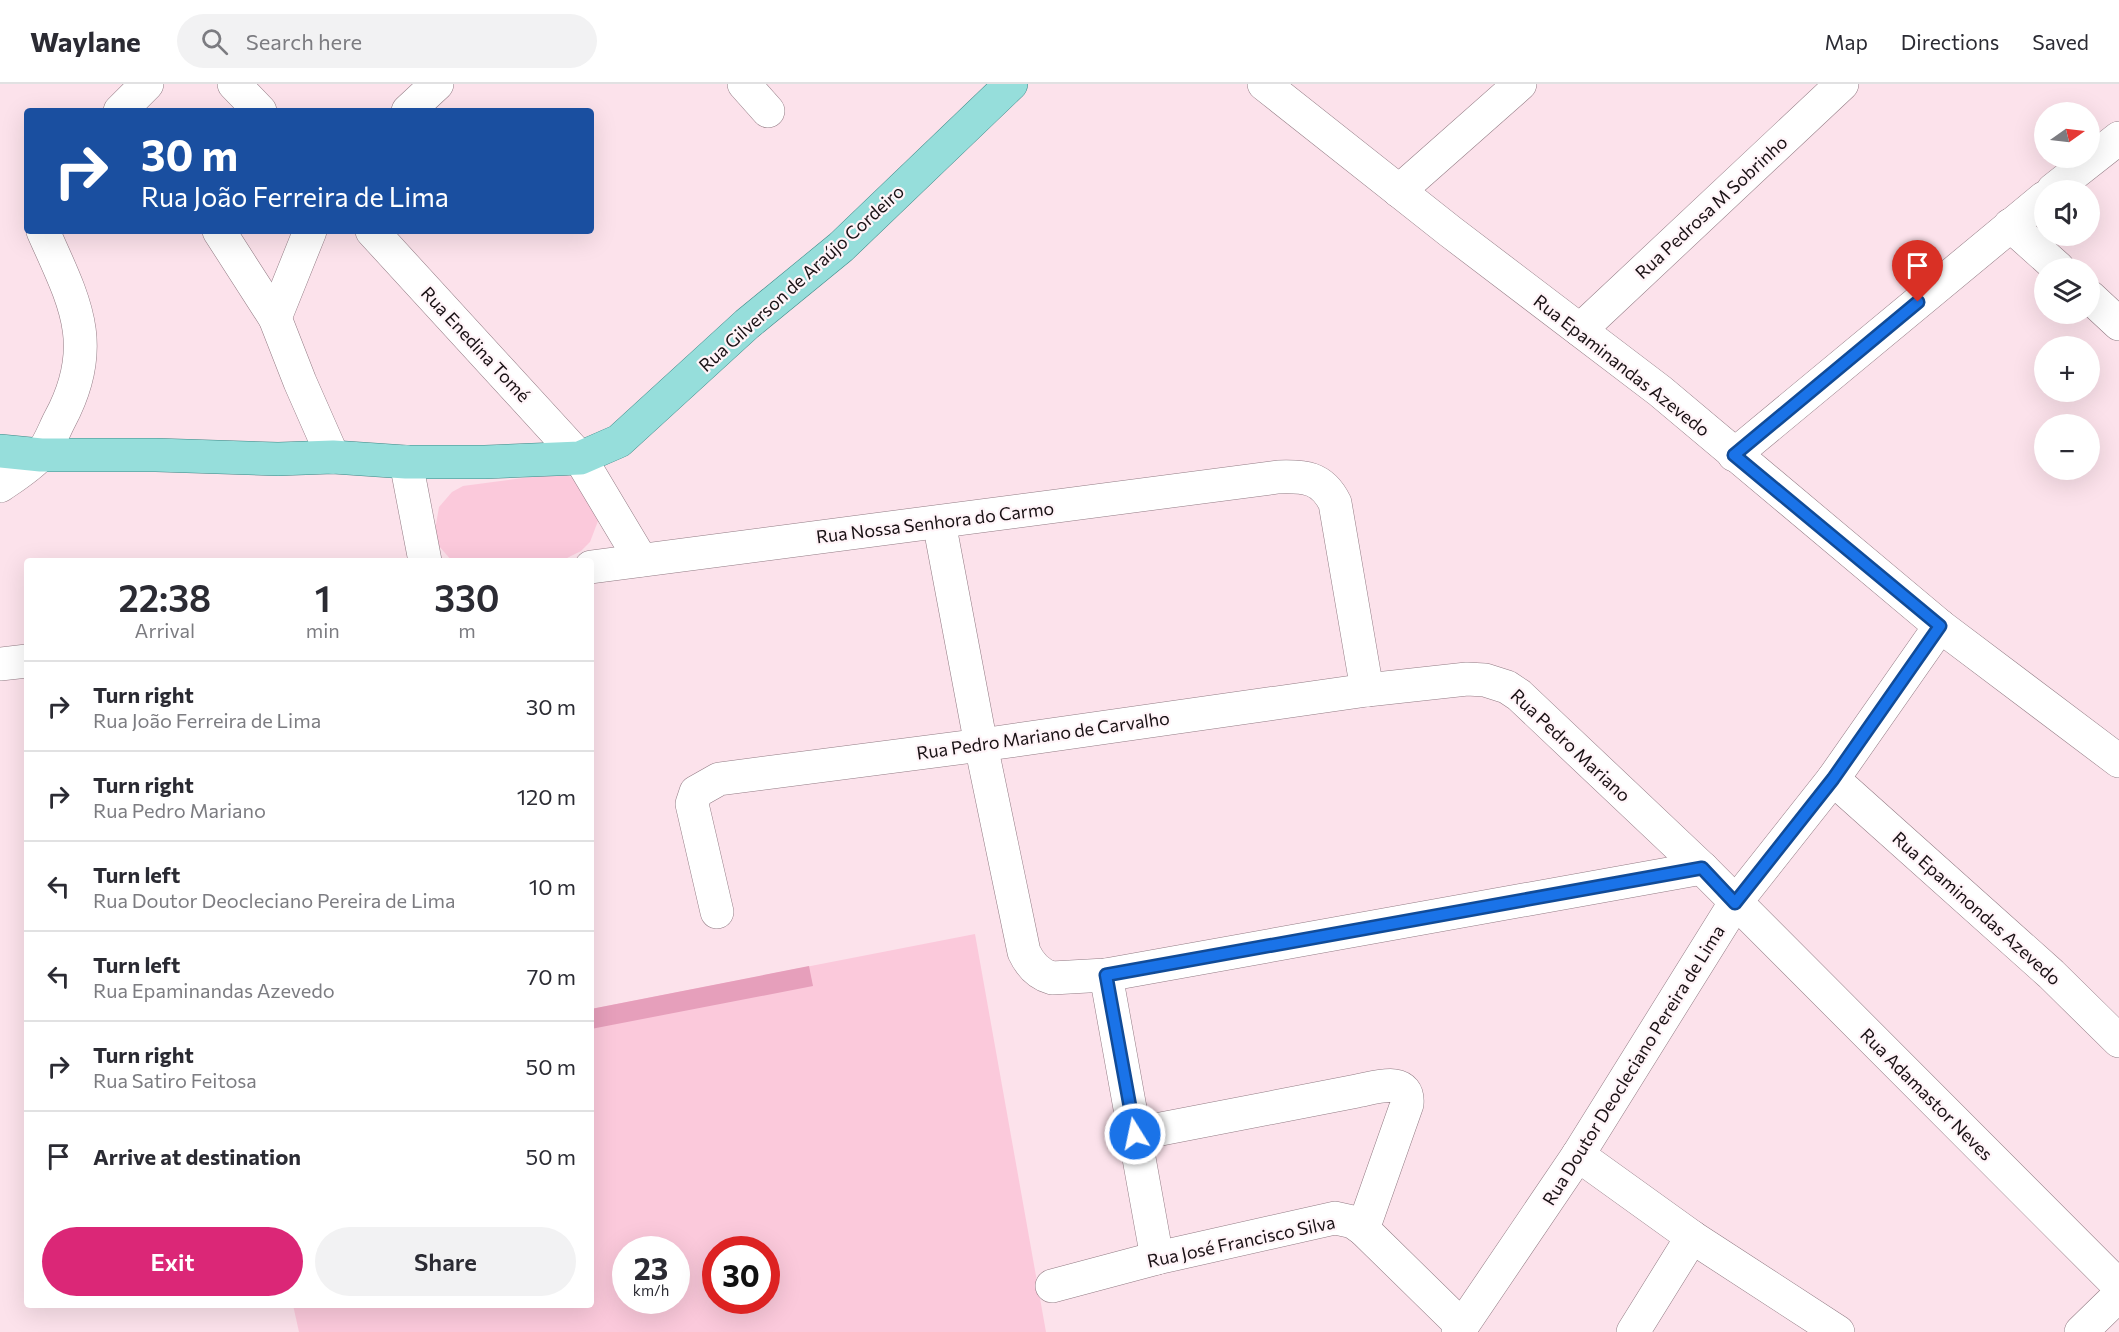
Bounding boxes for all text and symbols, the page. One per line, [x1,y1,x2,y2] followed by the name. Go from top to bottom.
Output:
[177,14,597,68] search box
[30,24,141,58] text: Waylane
[198,25,231,58] icon: search
[246,28,362,55] text: Search here
[1825,29,1868,54] text: Map
[1901,29,1999,54] text: Directions
[2032,29,2089,54] text: Saved
[2034,102,2100,168] north arrow
[2034,102,2100,480] map controls
[141,128,238,180] text: 30 m
[1630,131,1792,283] street label: Rua Pedrosa M Sobrinho
[42,132,120,210] icon: right
[141,180,449,213] text: Rua João Ferreira de Lima
[694,180,908,376] street label: Rua Gilverson de Araújo Cordeiro
[2034,180,2100,246] button: sound
[1892,240,1943,302] pin
[1901,249,1934,282] icon: arrive
[2034,258,2100,324] button: layers
[417,282,535,406] street label: Rua Enedina Tomé
[1529,289,1715,441] street label: Rua Epaminandas Azevedo
[2034,336,2100,402] button: +
[2034,414,2100,480] button: −
[815,496,1055,548] street label: Rua Nossa Senhora do Carmo
[118,575,211,619] text: 22:38
[315,575,331,619] text: 1
[434,575,500,619] text: 330
[135,618,195,642] text: Arrival
[306,618,340,642] text: min
[458,618,476,642] text: m
[93,681,194,708] text: Turn right
[1507,684,1635,806] street label: Rua Pedro Mariano
[42,690,75,723] icon: right
[526,693,576,720] text: 30 m
[915,706,1171,764] street label: Rua Pedro Mariano de Carvalho
[93,708,321,732] text: Rua João Ferreira de Lima
[93,771,194,798] text: Turn right
[42,780,75,813] icon: right
[517,783,576,810] text: 120 m
[93,798,266,822] text: Rua Pedro Mariano
[1888,827,2066,989] street label: Rua Epaminondas Azevedo
[93,861,180,888] text: Turn left
[42,870,75,903] icon: left
[529,873,576,900] text: 10 m
[93,888,456,912] text: Rua Doutor Deocleciano Pereira de Lima
[1537,921,1729,1209] street label: Rua Doutor Deocleciano Pereira de Lima
[93,951,180,978] text: Turn left
[42,960,75,993] icon: left
[527,963,576,990] text: 70 m
[93,978,335,1002] text: Rua Epaminandas Azevedo
[1856,1023,1998,1165] street label: Rua Adamastor Neves
[93,1041,194,1068] text: Turn right
[42,1050,75,1083] icon: right
[526,1053,576,1080] text: 50 m
[93,1068,257,1092] text: Rua Satiro Feitosa
[1103,1102,1167,1166] position arrow
[42,1140,75,1173] icon: arrive
[93,1143,301,1170] text: Arrive at destination
[526,1143,576,1170] text: 50 m
[1145,1210,1337,1272] street label: Rua José Francisco Silva
[42,1227,303,1296] button: Exit
[315,1227,576,1296] button: Share
[702,1236,780,1314] speed limit sign: 30
[634,1249,668,1286] text: 23
[633,1281,669,1299] text: km/h

